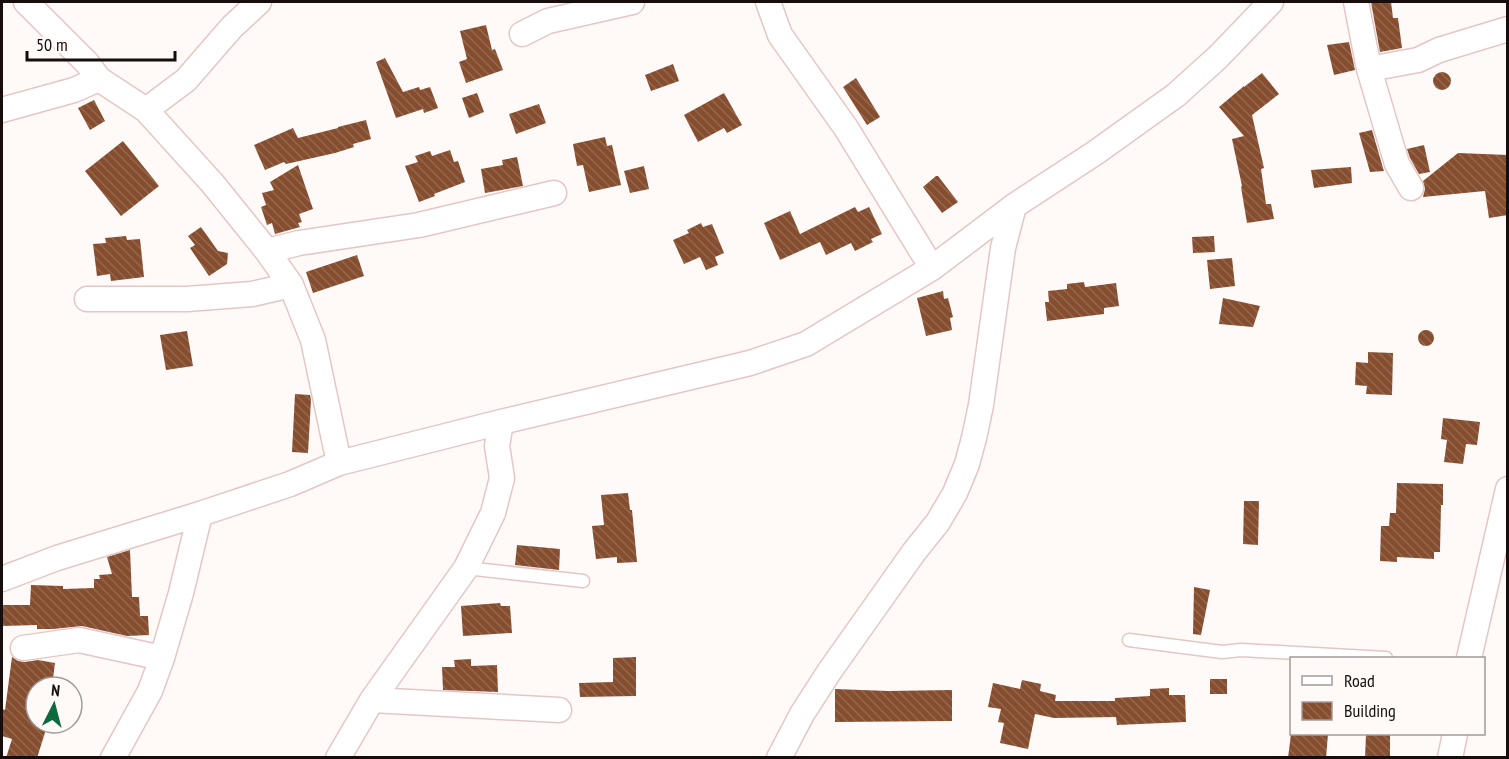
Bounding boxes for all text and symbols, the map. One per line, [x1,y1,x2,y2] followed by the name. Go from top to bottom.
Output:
[27,24,176,62] scale bar
[36,33,68,56] text: 50 m
[1290,657,1485,735] legend
[1344,669,1375,692] text: Road
[24,675,84,735] north arrow
[50,680,61,700] text: N
[1344,699,1396,722] text: Building

